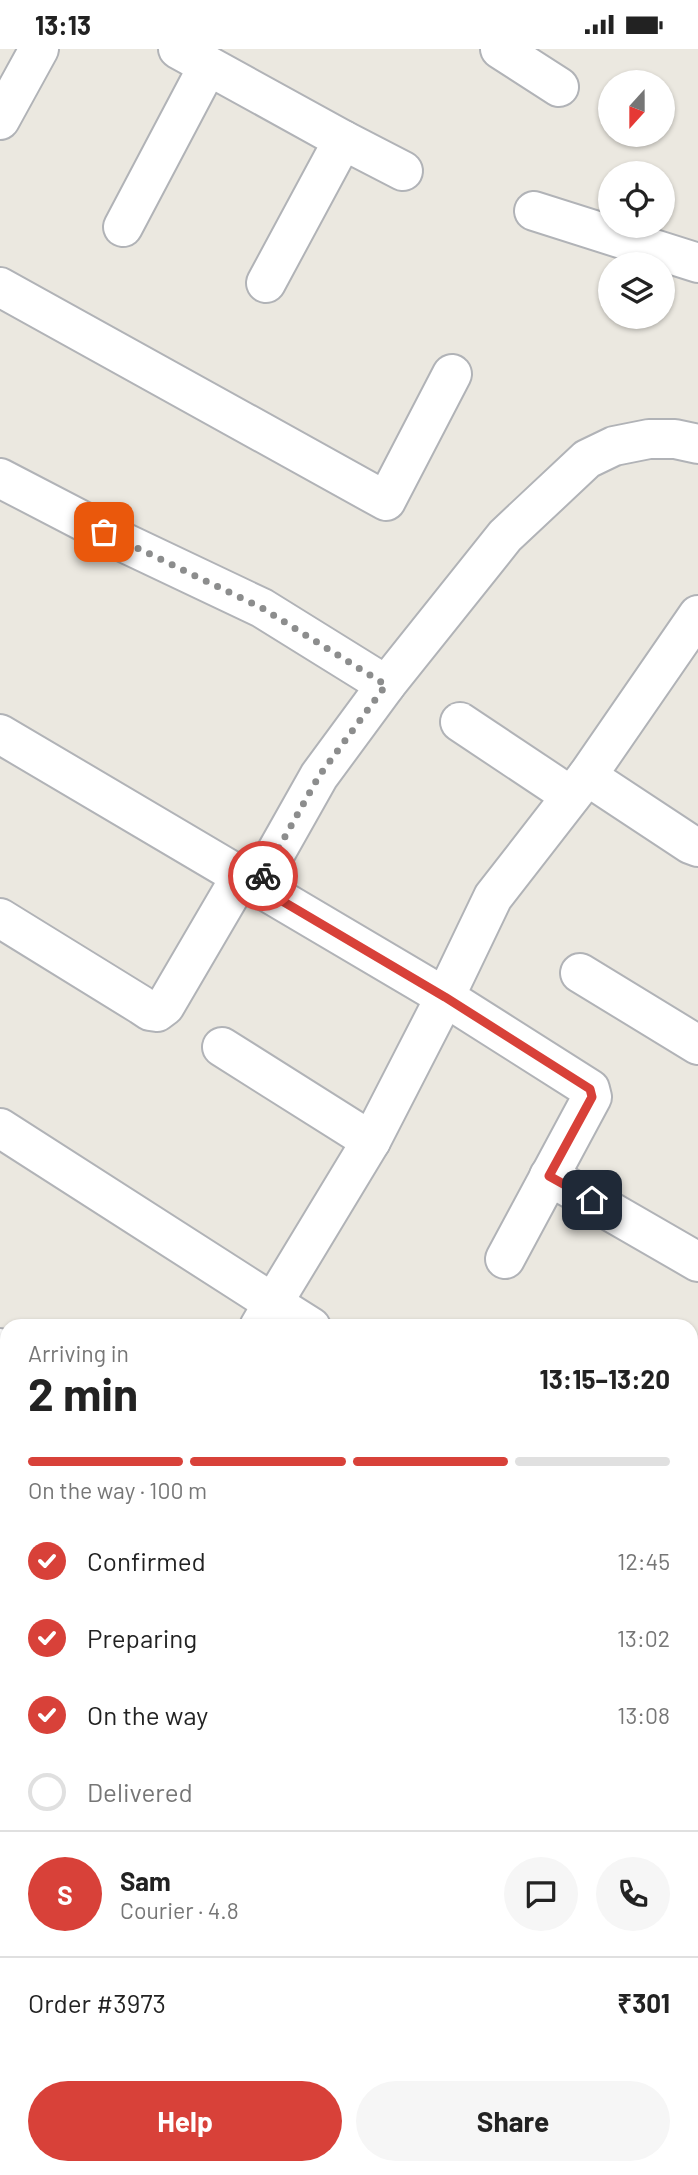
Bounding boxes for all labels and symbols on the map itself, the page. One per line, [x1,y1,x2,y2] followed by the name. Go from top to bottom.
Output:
[598,70,676,147] north arrow
[74,502,134,562] pin
[228,841,298,911] courier
[562,1170,622,1230] pin

